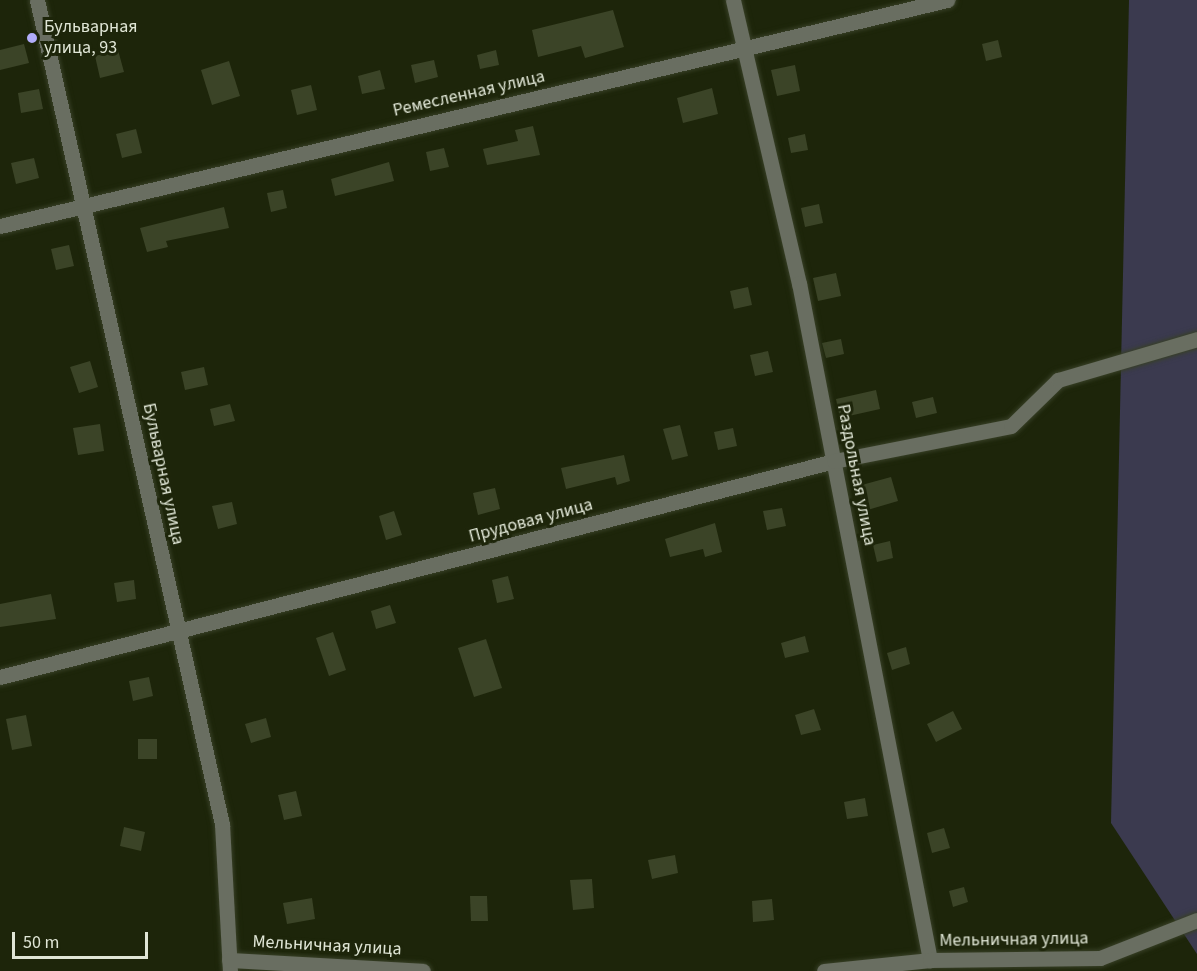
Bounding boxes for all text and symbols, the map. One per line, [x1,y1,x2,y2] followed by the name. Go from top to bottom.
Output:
[44,17,138,60] place label: Бульварная улица, 93
[25,31,39,45] marker: Бульварная улица, 93
[391,66,547,122] street label: Ремесленная улица
[137,401,189,547] street label: Бульварная улица
[832,402,880,548] street label: Раздольная улица
[467,494,595,548] street label: Прудовая улица
[15,920,152,958] scale bar
[939,928,1089,952] street label: Мельничная улица
[23,930,59,955] text: 50 m
[252,931,402,961] street label: Мельничная улица

